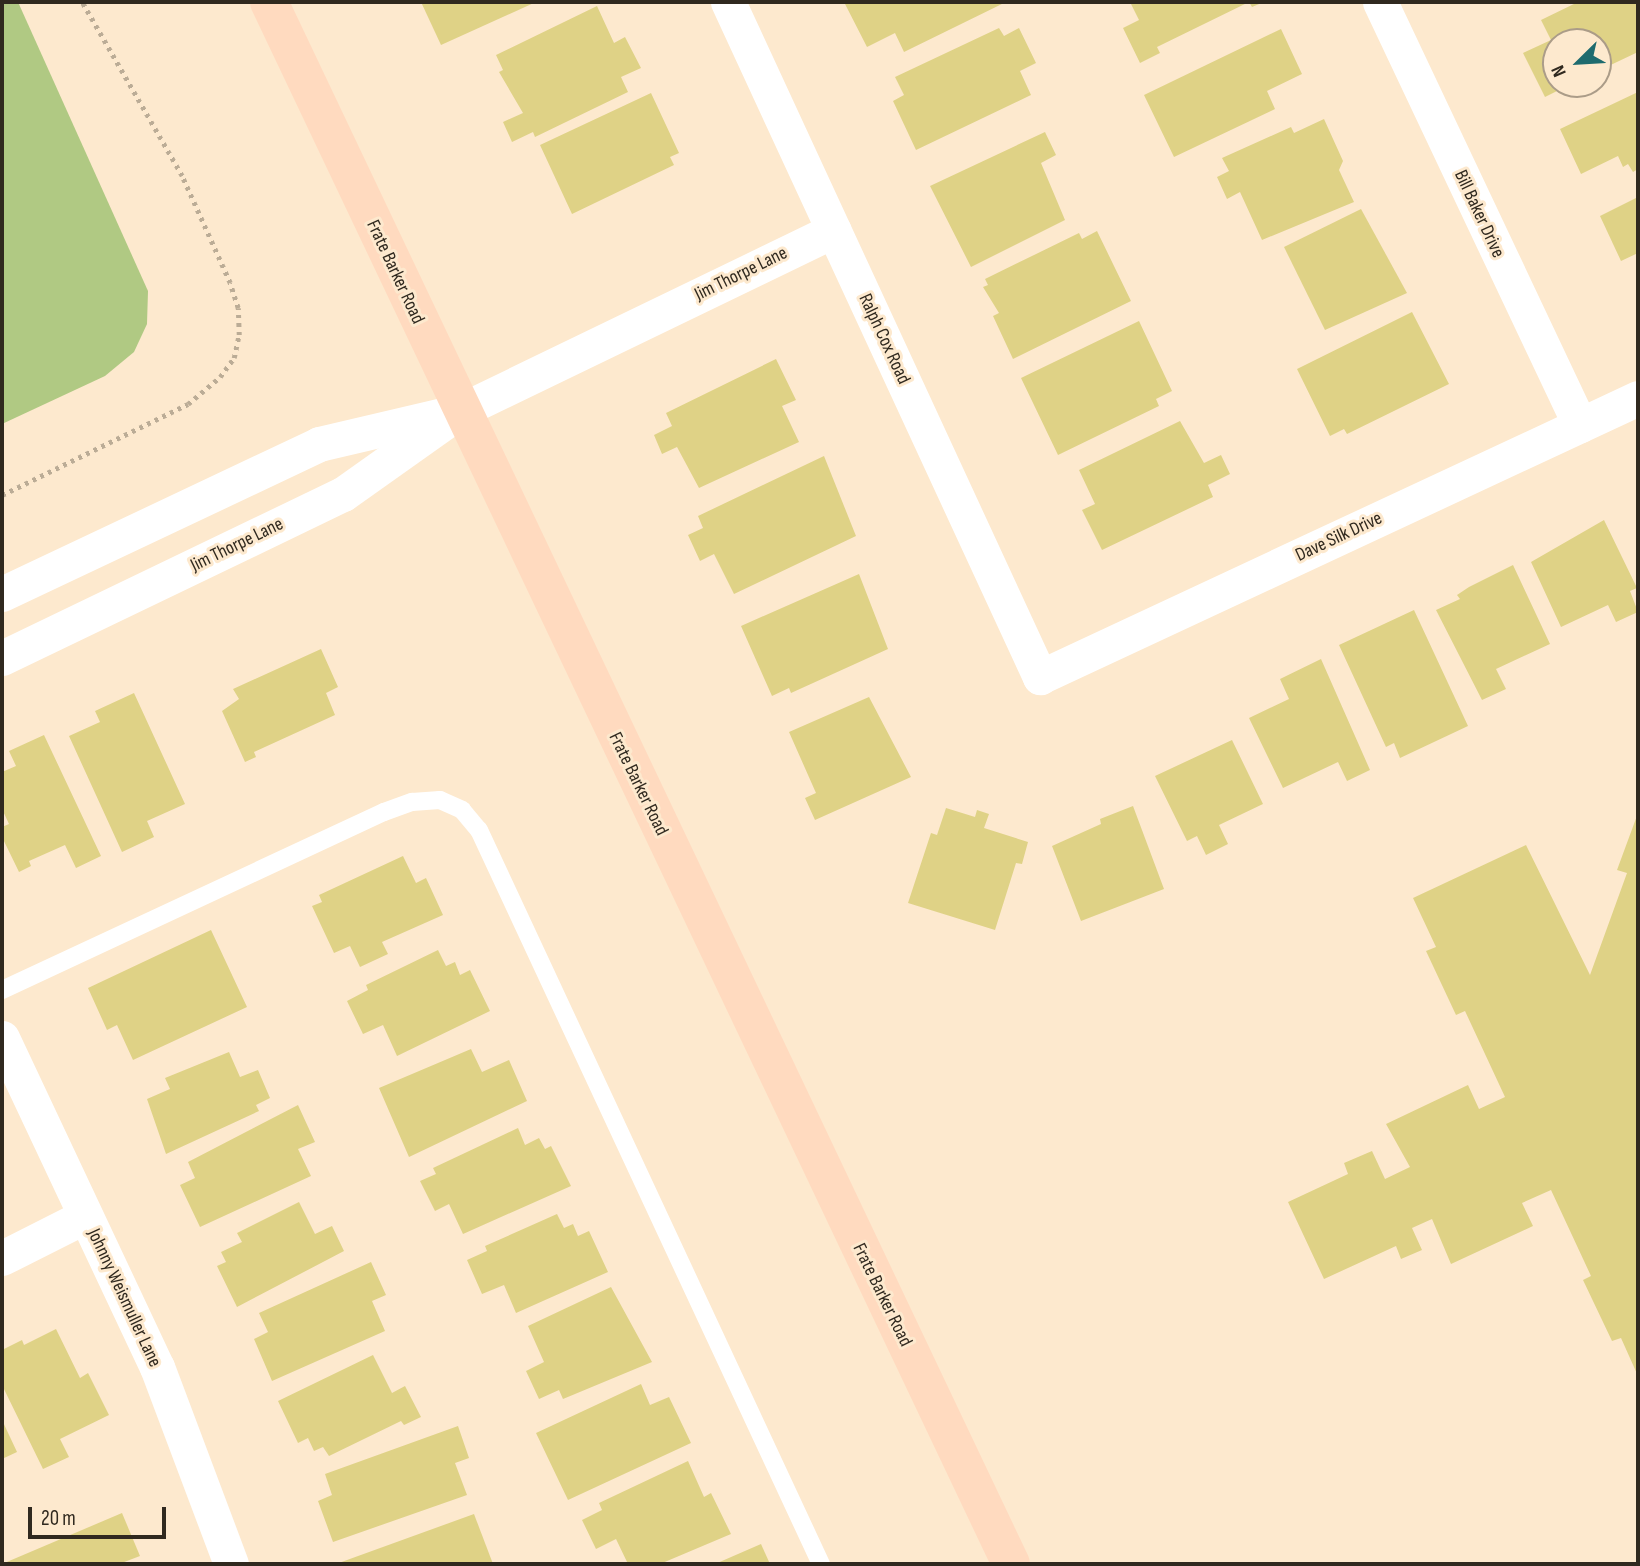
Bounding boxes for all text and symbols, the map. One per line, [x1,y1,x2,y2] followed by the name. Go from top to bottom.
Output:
[1542,28,1612,98] north arrow
[1547,62,1572,80] text: N
[1449,167,1509,261] street label: Bill Baker Drive
[361,216,429,328] street label: Frate Barker Road
[691,242,791,306] street label: Jim Thorpe Lane
[853,290,915,388] street label: Ralph Cox Road
[1292,507,1386,567] street label: Dave Silk Drive
[187,513,287,577] street label: Jim Thorpe Lane
[603,729,673,839] street label: Frate Barker Road
[82,1225,166,1371] street label: Johnny Weismuller Lane
[847,1240,917,1350] street label: Frate Barker Road
[32,1492,170,1536] scale bar
[41,1506,76,1531] text: 20 m

